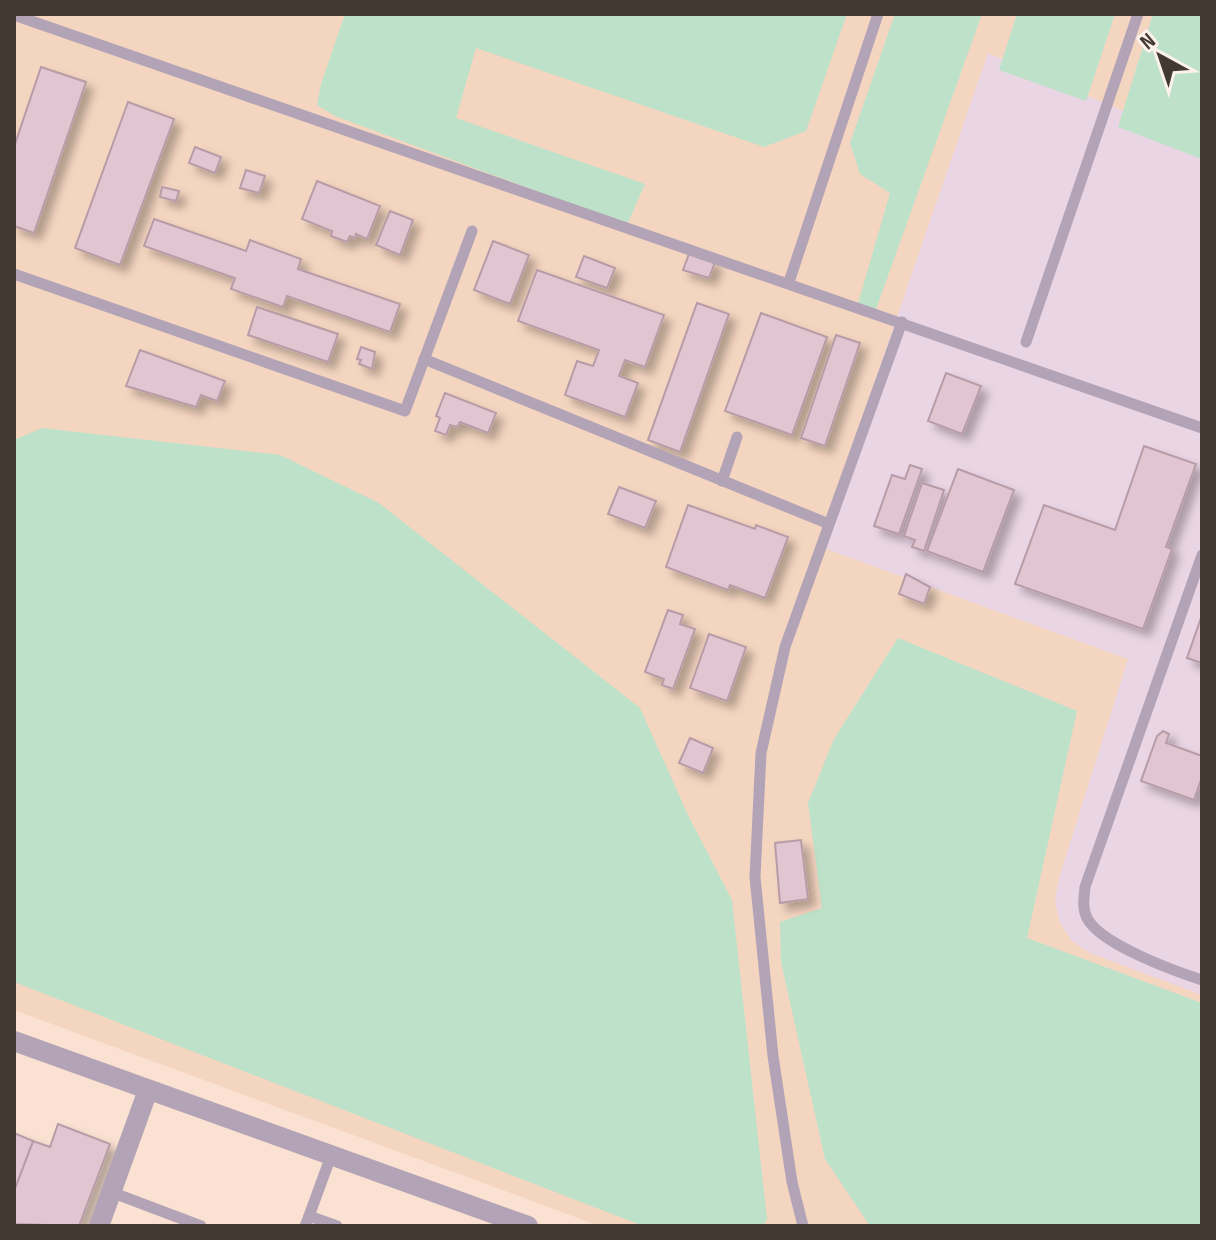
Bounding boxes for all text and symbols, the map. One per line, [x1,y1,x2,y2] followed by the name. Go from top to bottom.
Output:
[1120,16,1200,96] north arrow
[1135,28,1161,56] text: N

